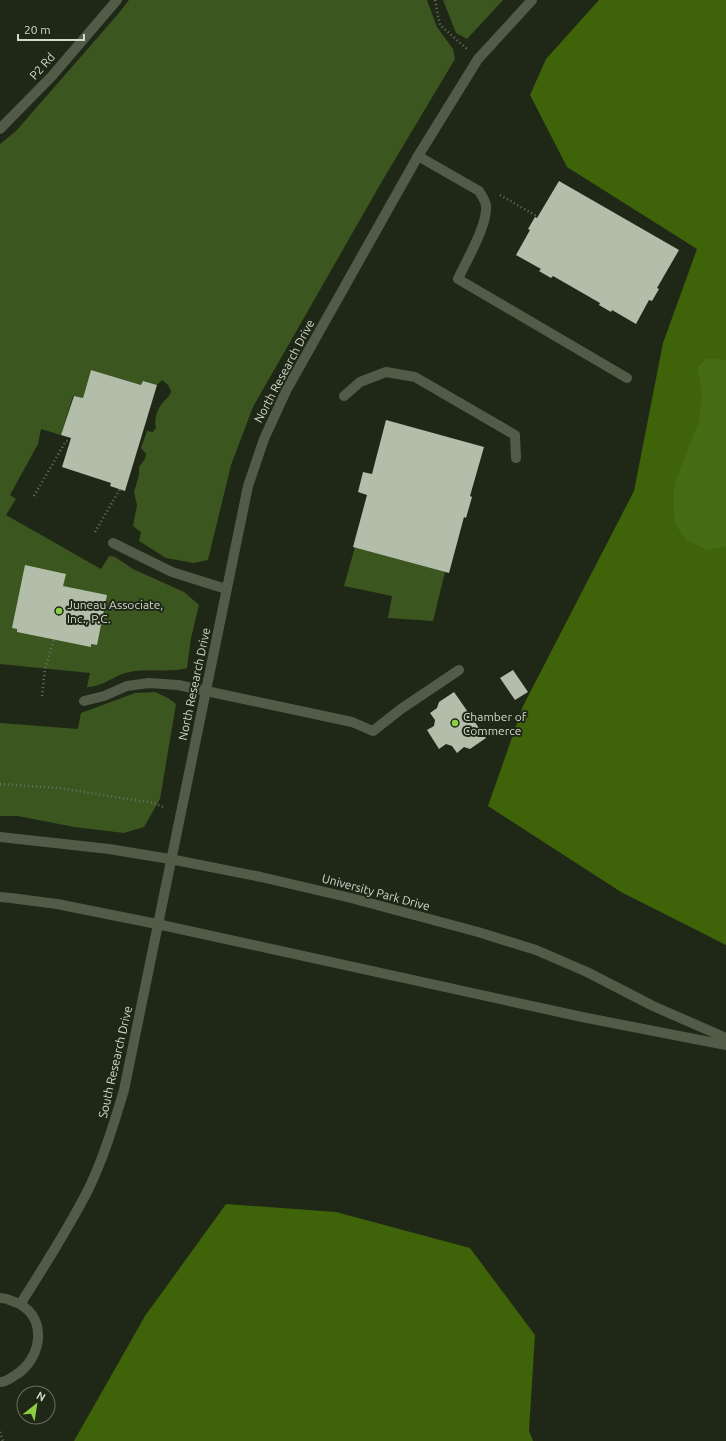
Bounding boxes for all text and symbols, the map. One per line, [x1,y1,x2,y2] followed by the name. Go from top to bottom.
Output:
[18,16,84,42] scale bar
[24,23,51,36] text: 20 m
[27,50,57,82] street label: P2 Rd
[251,317,317,425] street label: North Research Drive
[67,598,163,625] place label: Juneau Associate, Inc., P.C.
[54,606,64,616] marker: Juneau Associate, Inc., P.C.
[176,627,212,741] street label: North Research Drive
[463,710,527,737] place label: Chamber of Commerce
[450,718,460,728] marker: Chamber of Commerce
[321,871,431,913] street label: University Park Drive
[96,1005,134,1119] street label: South Research Drive
[16,1385,56,1425] north arrow
[34,1389,48,1404] text: N

